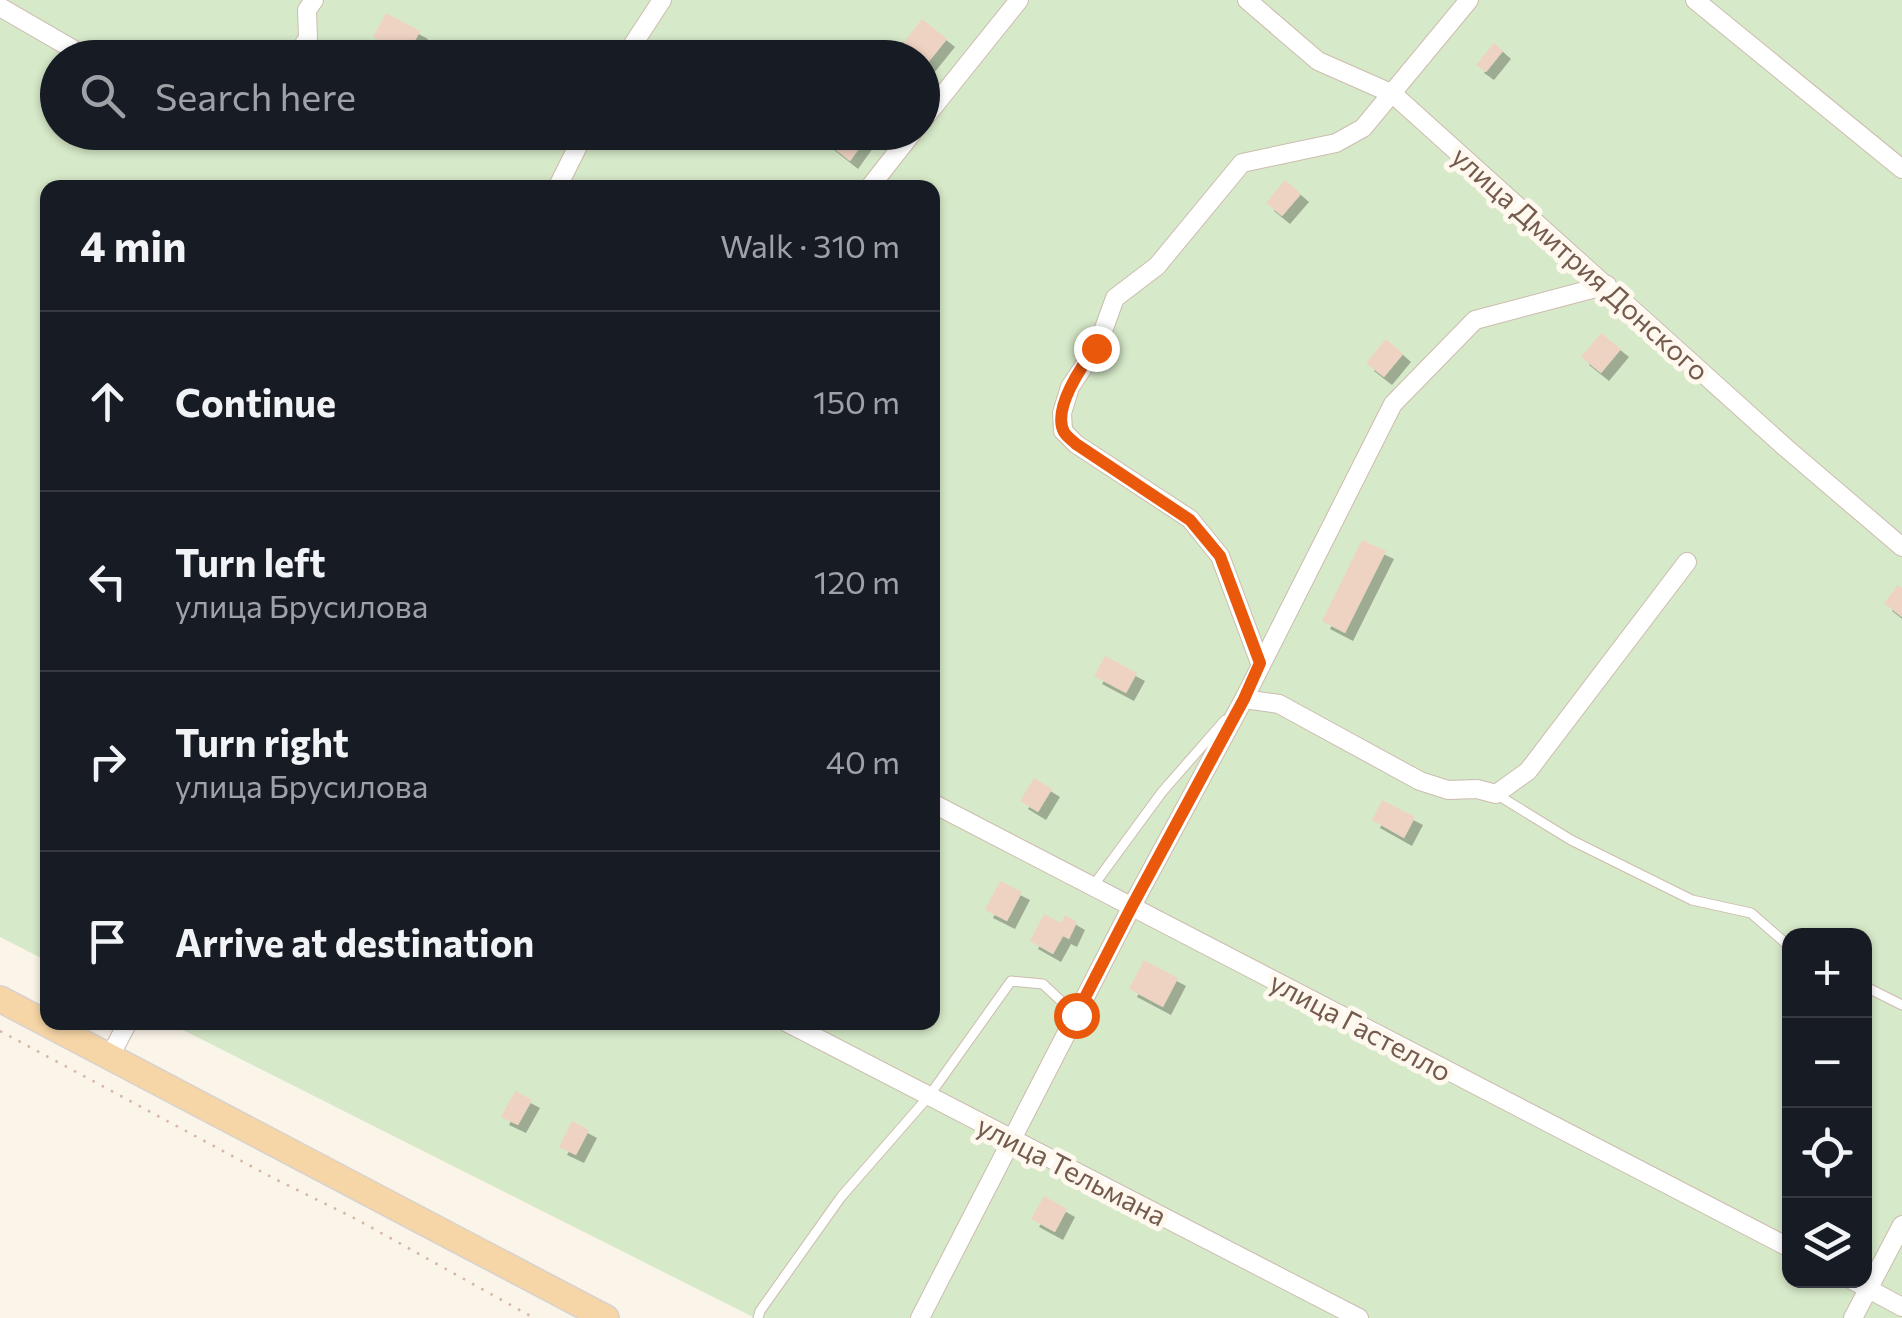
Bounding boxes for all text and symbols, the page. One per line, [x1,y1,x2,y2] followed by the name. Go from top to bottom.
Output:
[40,40,940,150] search box
[75,68,130,123] icon: search
[155,72,356,119] text: Search here
[1446,139,1716,387] street label: улица Дмитрия Донского
[80,219,186,271] text: 4 min
[720,225,900,265] text: Walk · 310 m
[1074,326,1120,372] route end
[80,374,135,429] icon: ahead
[175,378,336,425] text: Continue
[813,381,900,421] text: 150 m
[175,538,326,585] text: Turn left
[80,554,135,609] icon: left
[814,561,900,601] text: 120 m
[175,585,428,625] text: улица Брусилова
[175,718,349,765] text: Turn right
[80,734,135,789] icon: right
[826,741,900,781] text: 40 m
[175,765,428,805] text: улица Брусилова
[80,914,135,969] icon: arrive
[175,918,534,965] text: Arrive at destination
[1782,928,1872,1288] map controls
[1782,928,1872,1018] button: +
[1264,964,1458,1088] street label: улица Гастелло
[1054,993,1100,1039] route start
[1782,1018,1872,1108] button: −
[972,1108,1172,1232] street label: улица Тельмана
[1782,1108,1872,1198] button: locate
[1782,1198,1872,1288] button: layers

